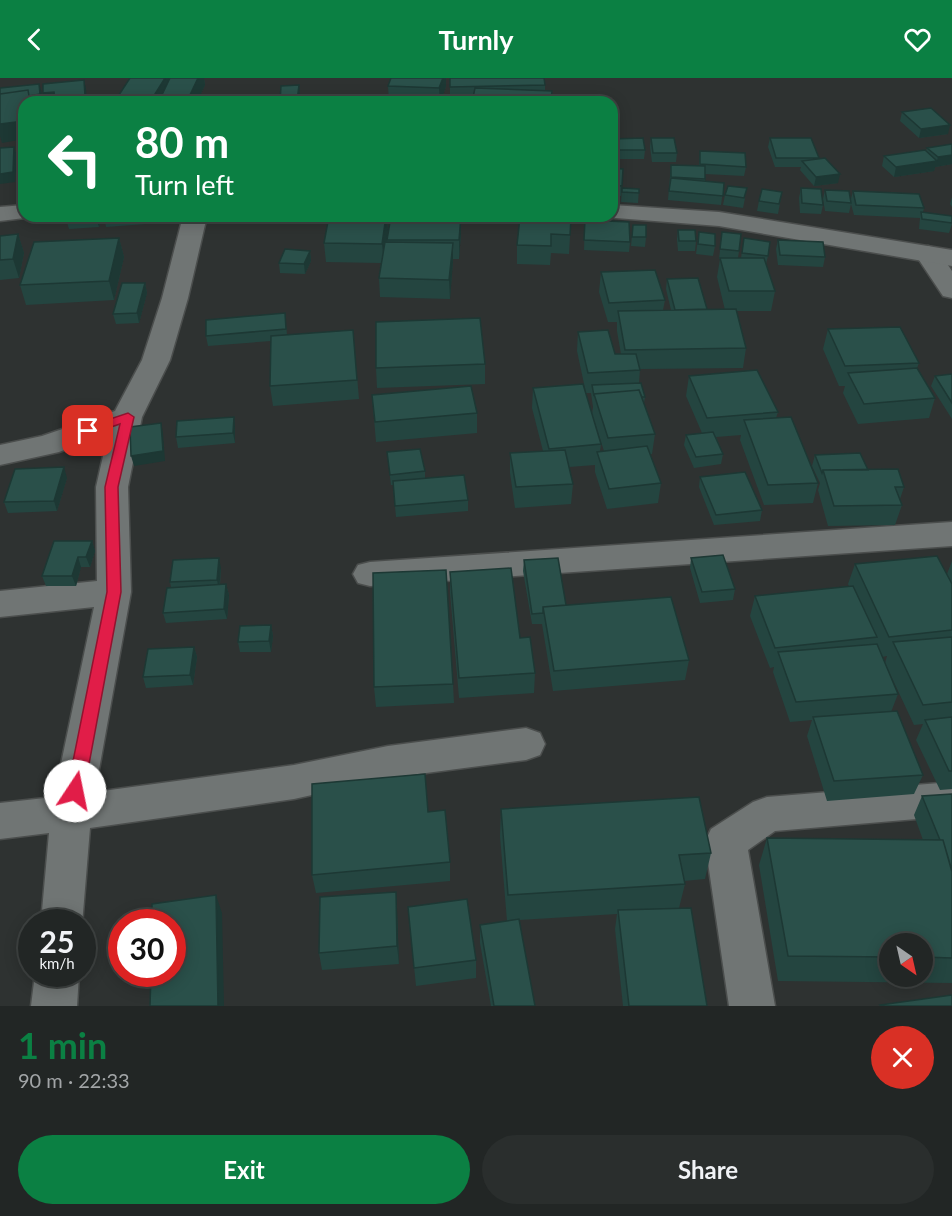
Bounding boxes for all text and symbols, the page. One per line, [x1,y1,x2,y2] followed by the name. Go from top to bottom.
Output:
[18,23,51,56] icon: back
[438,23,514,56] text: Turnly
[901,23,934,56] icon: heart
[135,117,229,167] text: 80 m
[36,120,114,198] icon: left
[135,168,234,201] text: Turn left
[62,405,113,456] pin
[71,414,104,447] icon: arrive
[43,759,107,823] position arrow
[108,909,186,987] speed limit sign: 30
[40,923,74,959] text: 25
[879,933,933,987] north arrow
[879,933,933,987] map controls
[39,954,75,972] text: km/h
[18,1023,107,1067] text: 1 min
[871,1026,934,1089] button: close
[18,1068,130,1092] text: 90 m · 22:33
[18,1135,470,1204] button: Exit
[482,1135,934,1204] button: Share

